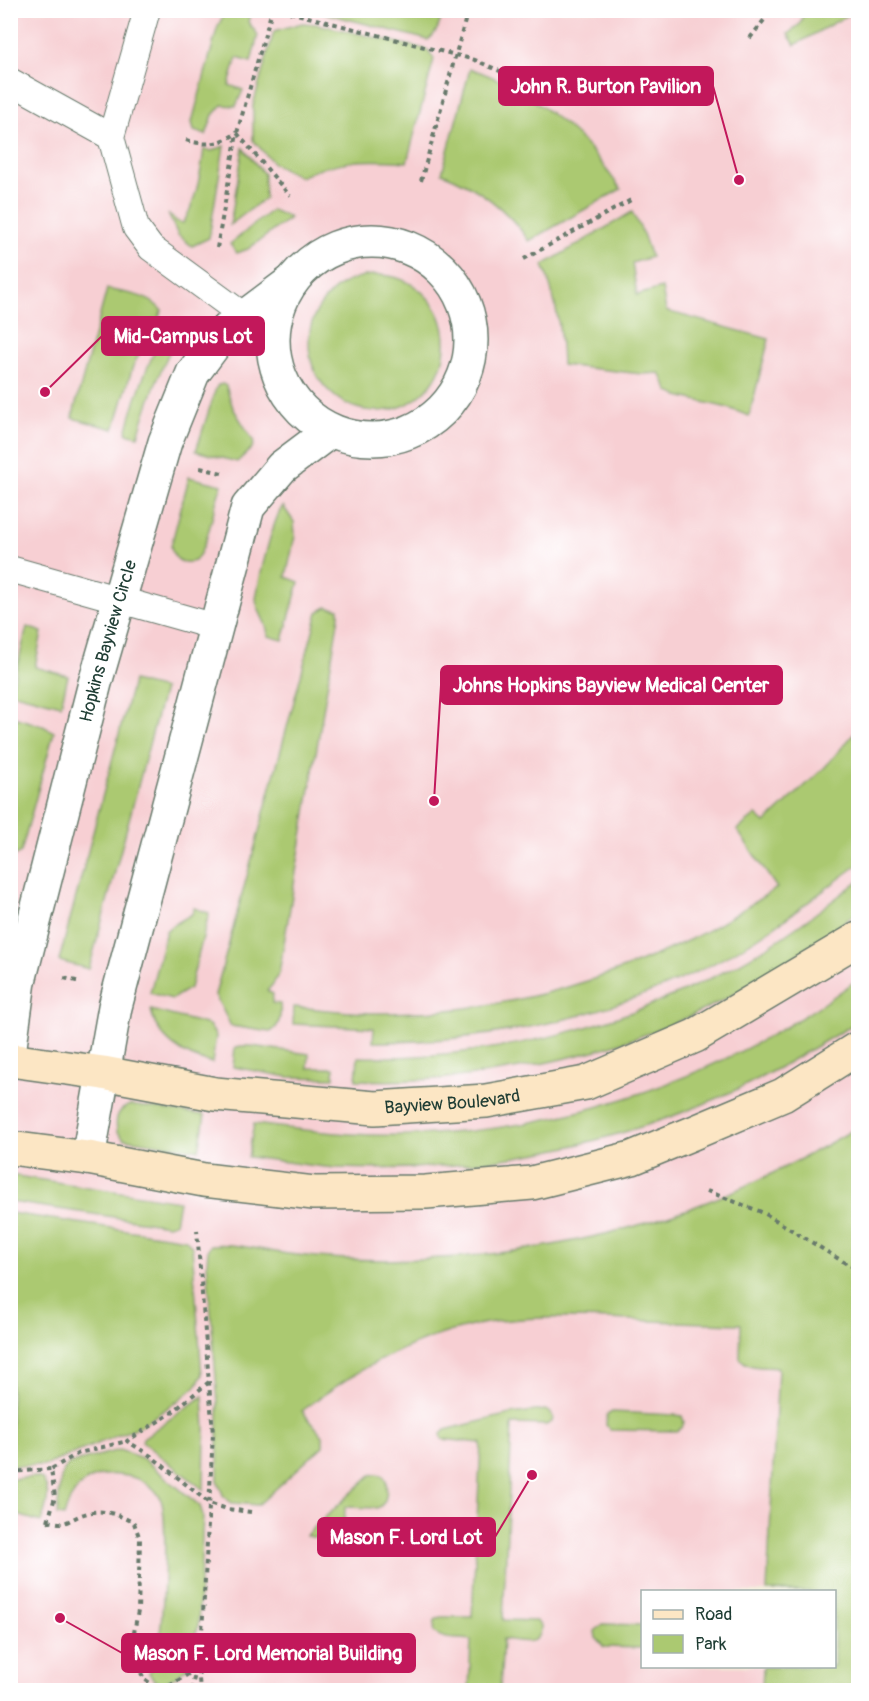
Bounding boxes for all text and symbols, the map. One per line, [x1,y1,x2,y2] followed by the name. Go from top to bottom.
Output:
[499,67,713,105] callout: John R. Burton Pavilion
[511,74,701,99] text: John R. Burton Pavilion
[102,317,264,355] callout: Mid-Campus Lot
[114,324,253,349] text: Mid-Campus Lot
[74,557,142,725] street label: Hopkins Bayview Circle
[441,666,782,704] callout: Johns Hopkins Bayview Medical Center
[453,673,770,698] text: Johns Hopkins Bayview Medical Center
[384,1084,522,1119] street label: Bayview Boulevard
[318,1518,495,1556] callout: Mason F. Lord Lot
[330,1525,483,1550] text: Mason F. Lord Lot
[641,1590,836,1668] legend
[695,1603,732,1626] text: Road
[695,1633,727,1656] text: Park
[122,1634,415,1672] callout: Mason F. Lord Memorial Building
[134,1641,402,1666] text: Mason F. Lord Memorial Building

